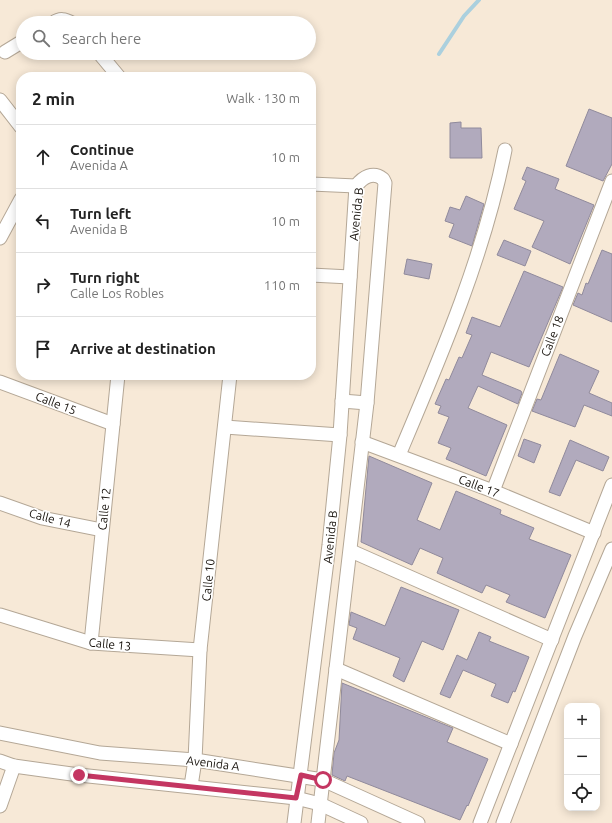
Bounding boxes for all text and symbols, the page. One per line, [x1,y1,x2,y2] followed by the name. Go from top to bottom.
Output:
[16,16,316,60] search box
[30,27,52,49] icon: search
[62,30,141,47] text: Search here
[32,89,75,108] text: 2 min
[226,91,300,105] text: Walk · 130 m
[70,141,134,158] text: Continue
[32,146,54,168] icon: ahead
[271,150,300,164] text: 10 m
[70,158,128,172] text: Avenida A
[347,187,365,241] street label: Avenida B
[70,205,131,222] text: Turn left
[32,210,54,232] icon: left
[271,214,300,228] text: 10 m
[70,222,128,236] text: Avenida B
[70,269,140,286] text: Turn right
[32,274,54,296] icon: right
[264,278,300,292] text: 110 m
[70,286,164,300] text: Calle Los Robles
[538,314,566,358] street label: Calle 18
[32,338,54,360] icon: arrive
[70,340,216,357] text: Arrive at destination
[34,389,78,417] street label: Calle 15
[457,472,501,500] street label: Calle 17
[95,487,113,531] street label: Calle 12
[28,506,73,530] street label: Calle 14
[321,510,339,564] street label: Avenida B
[199,558,217,602] street label: Calle 10
[88,635,132,653] street label: Calle 13
[564,703,600,811] map controls
[564,703,600,739] button: +
[564,739,600,775] button: −
[186,753,241,773] street label: Avenida A
[70,766,88,784] route end
[314,771,332,789] route start
[564,775,600,811] button: locate

